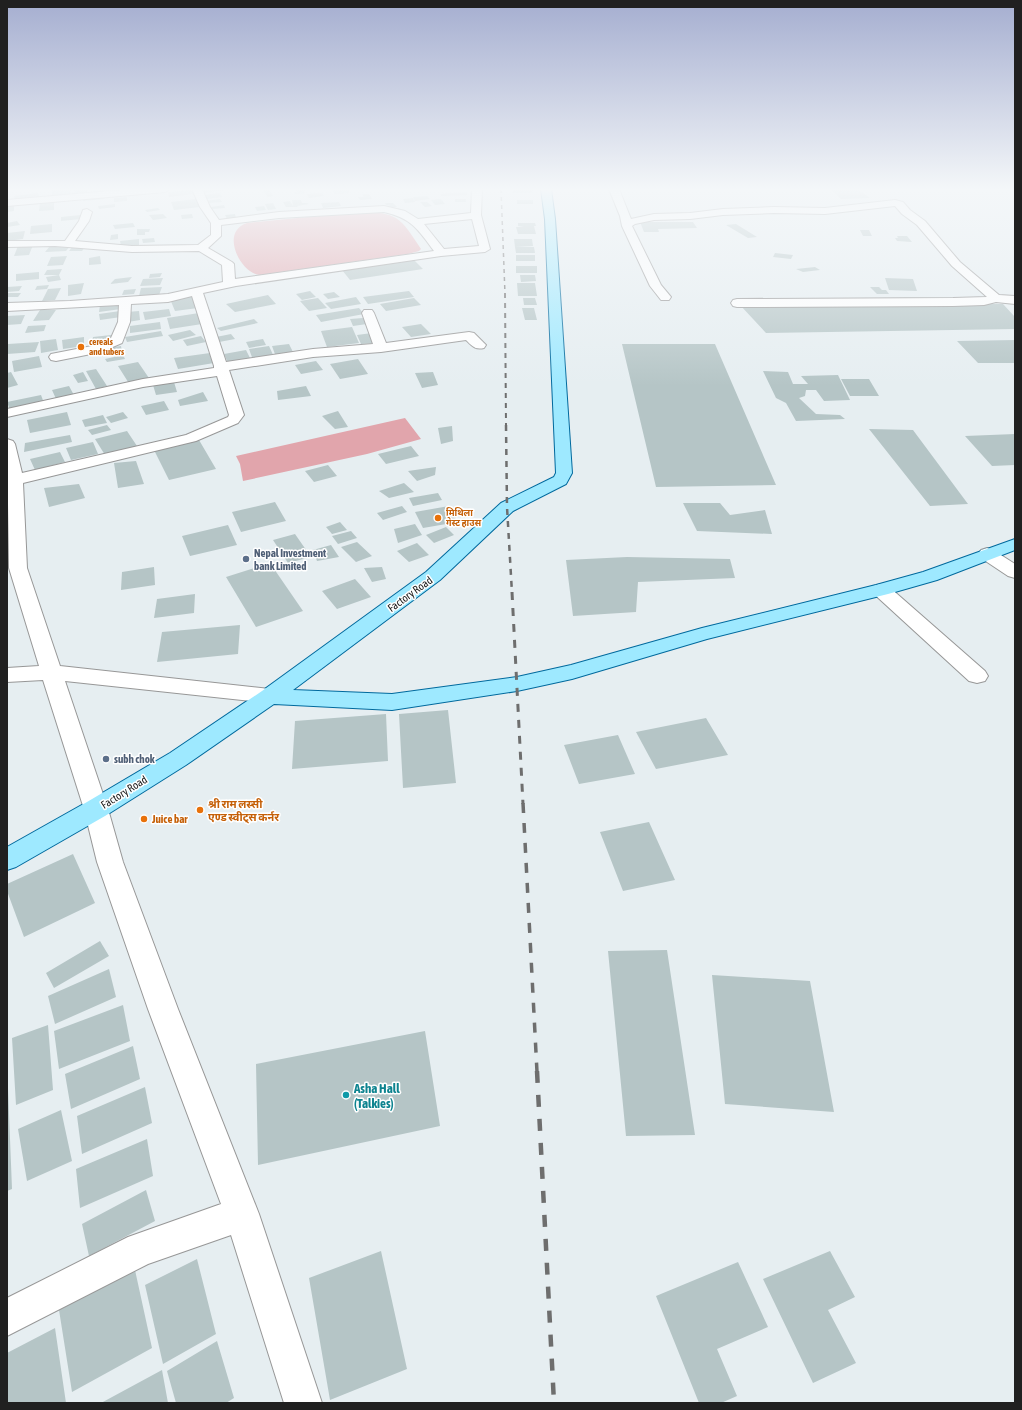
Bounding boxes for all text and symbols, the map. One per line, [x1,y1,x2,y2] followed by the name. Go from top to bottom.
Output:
[89,337,125,357] place label: cereals and tubers
[76,342,86,352] marker: cereals and tubers
[446,507,481,528] place label: मिथिला गेस्ट हाउस
[433,513,443,523] marker: मिथिला गेस्ट हाउस
[254,547,327,572] place label: Nepal Investment bank Limited
[241,554,251,564] marker: Nepal Investment bank Limited
[385,574,435,614] street label: Factory Road
[114,753,155,765] place label: subh chok
[101,754,111,764] marker: subh chok
[99,773,149,811] street label: Factory Road
[208,798,280,824] place label: श्री राम लस्सी एण्ड स्वीट्स कर्नर
[195,805,205,815] marker: श्री राम लस्सी एण्ड स्वीट्स कर्नर
[151,813,188,825] place label: Juice bar
[139,814,149,824] marker: Juice bar
[353,1081,400,1111] place label: Asha Hall (Talkies)
[341,1090,351,1100] marker: Asha Hall (Talkies)

